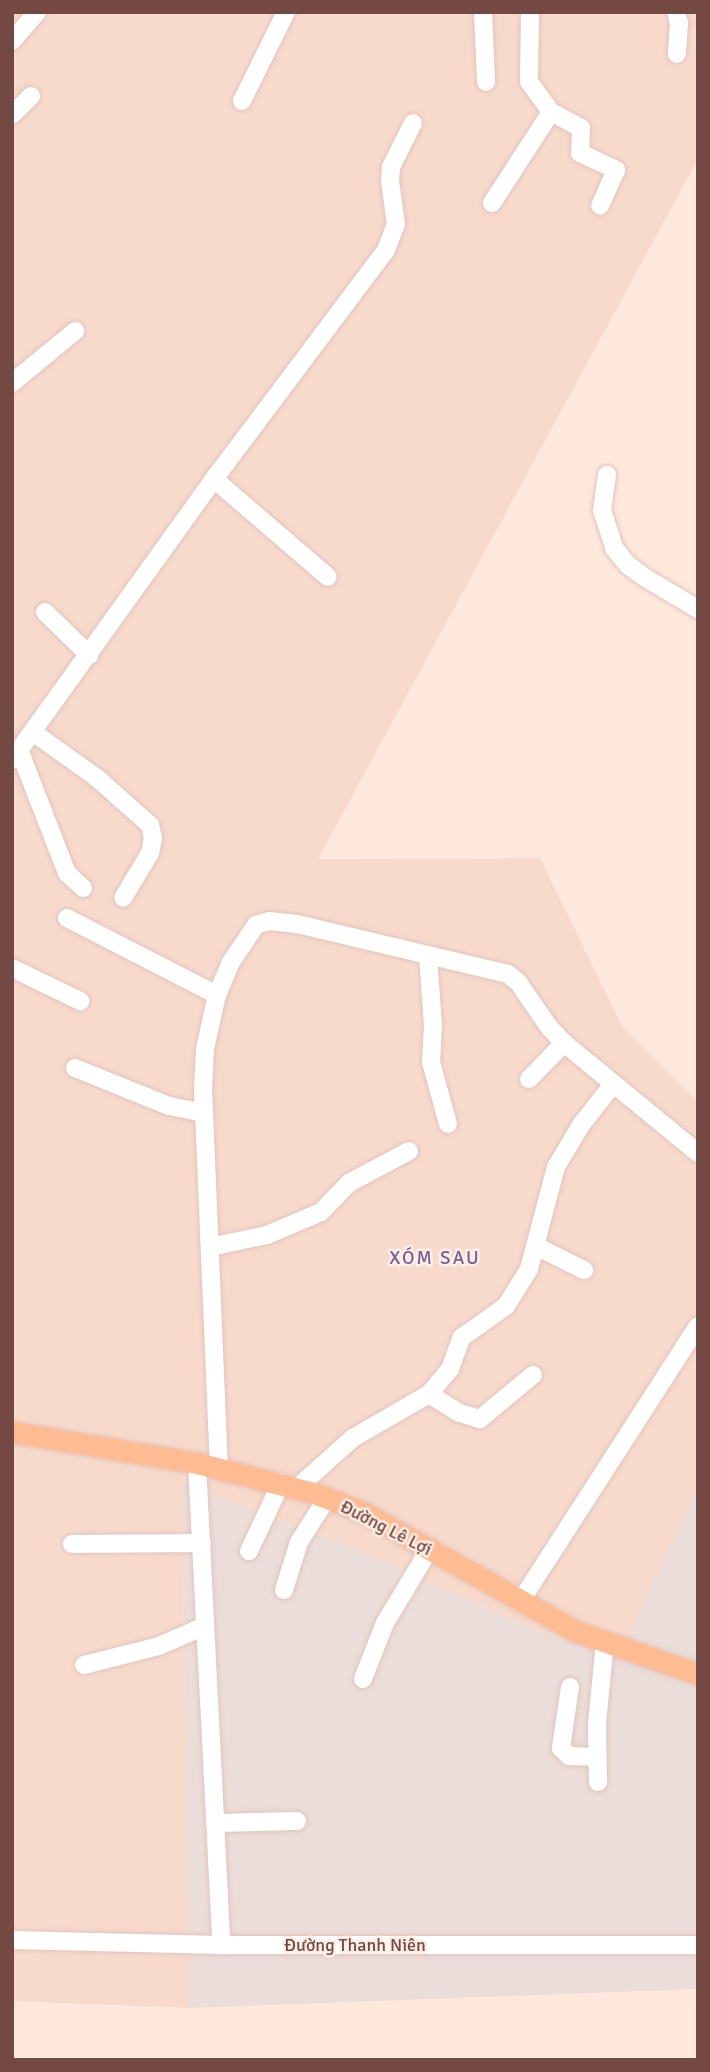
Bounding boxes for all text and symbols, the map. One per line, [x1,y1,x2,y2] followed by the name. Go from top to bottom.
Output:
[390,1248,480,1270] district label: XÓM SAU
[337,1496,435,1560] street label: Đường Lê Lợi
[284,1934,426,1956] street label: Đường Thanh Niên

